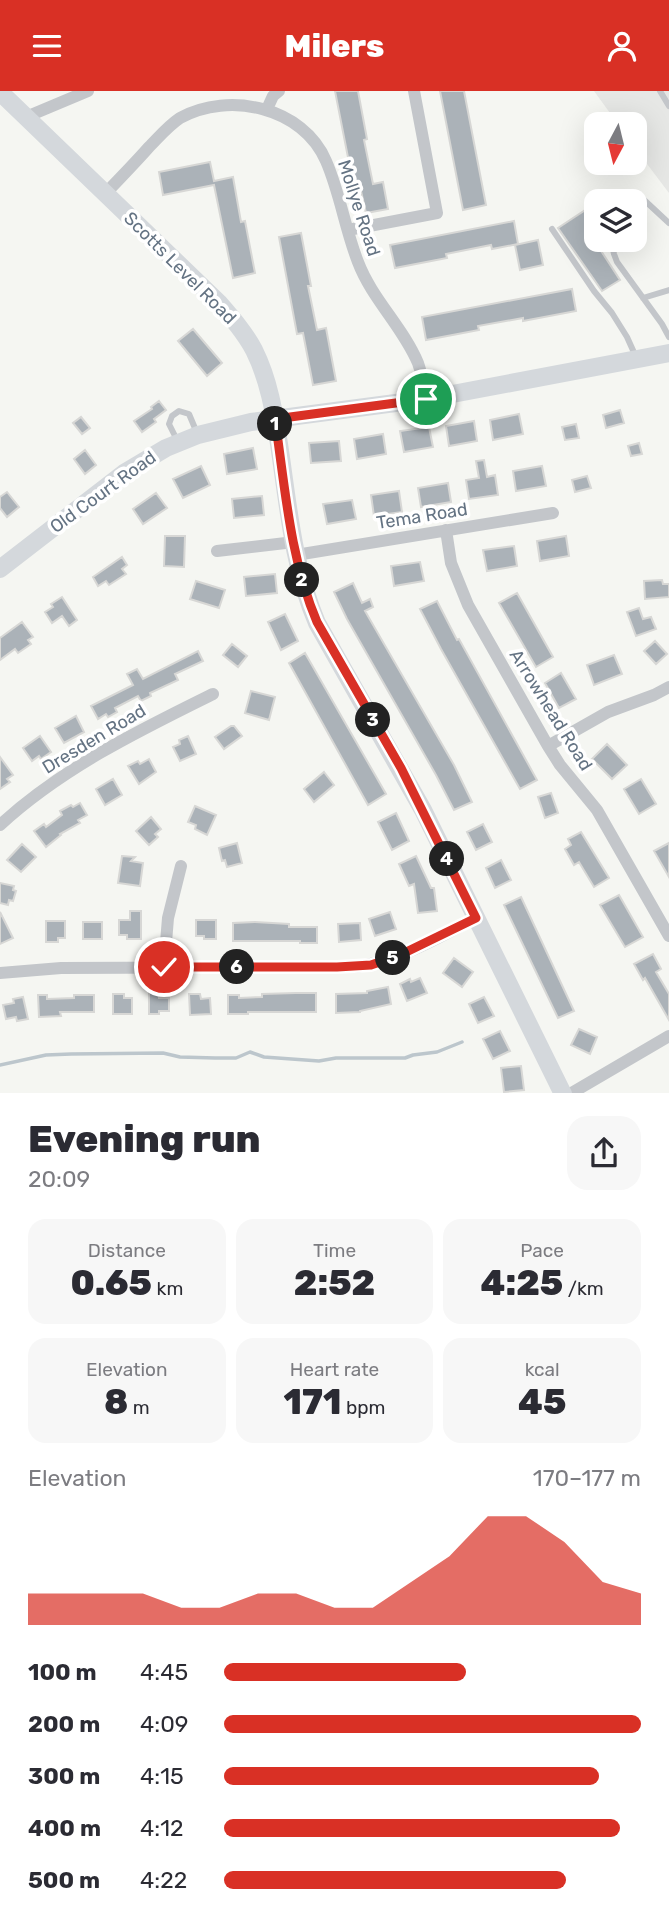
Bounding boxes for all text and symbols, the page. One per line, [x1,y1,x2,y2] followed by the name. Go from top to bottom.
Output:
[28,27,66,65] icon: menu
[285,27,384,65] text: Milers
[603,27,641,65] icon: person
[584,112,648,175] north arrow
[584,112,647,252] map controls
[333,157,385,259] street label: Mollye Road
[584,189,647,252] button: layers
[119,207,241,329] street label: Scotts Level Road
[396,369,456,429] pin
[407,380,445,418] icon: arrive
[258,407,292,441] pin: 1
[270,412,279,435] text: 1
[46,446,160,538] street label: Old Court Road
[375,498,469,534] street label: Tema Road
[284,563,320,597] pin: 2
[295,568,308,591] text: 2
[505,645,597,775] street label: Arrowhead Road
[38,699,150,779] street label: Dresden Road
[356,703,390,737] pin: 3
[366,708,379,731] text: 3
[430,841,464,877] pin: 4
[440,847,453,870] text: 4
[134,937,194,997] pin
[376,941,410,975] pin: 5
[386,946,399,969] text: 5
[145,948,183,986] icon: check
[219,949,254,985] pin: 6
[230,955,243,978] text: 6
[28,1116,261,1162] text: Evening run
[567,1116,641,1190] button: share
[28,1165,90,1193] text: 20:09
[88,1239,166,1262] text: Distance
[313,1239,356,1262] text: Time
[520,1239,564,1262] text: Pace
[70,1262,152,1304] text: 0.65
[294,1262,375,1304] text: 2:52
[481,1262,563,1304] text: 4:25
[152,1277,183,1300] text: km
[563,1277,604,1300] text: /km
[86,1358,168,1381] text: Elevation
[290,1358,379,1381] text: Heart rate
[525,1358,560,1381] text: kcal
[104,1381,128,1423] text: 8
[283,1381,341,1423] text: 171
[518,1381,566,1423] text: 45
[128,1396,150,1419] text: m
[341,1396,386,1419] text: bpm
[28,1464,127,1492] text: Elevation
[533,1464,641,1492] text: 170–177 m
[28,1658,97,1686] text: 100 m
[140,1658,188,1686] text: 4:45
[28,1710,100,1738] text: 200 m
[140,1710,188,1738] text: 4:09
[28,1762,100,1790] text: 300 m
[140,1762,184,1790] text: 4:15
[28,1814,101,1842] text: 400 m
[140,1814,184,1842] text: 4:12
[28,1866,100,1894] text: 500 m
[140,1866,187,1894] text: 4:22

